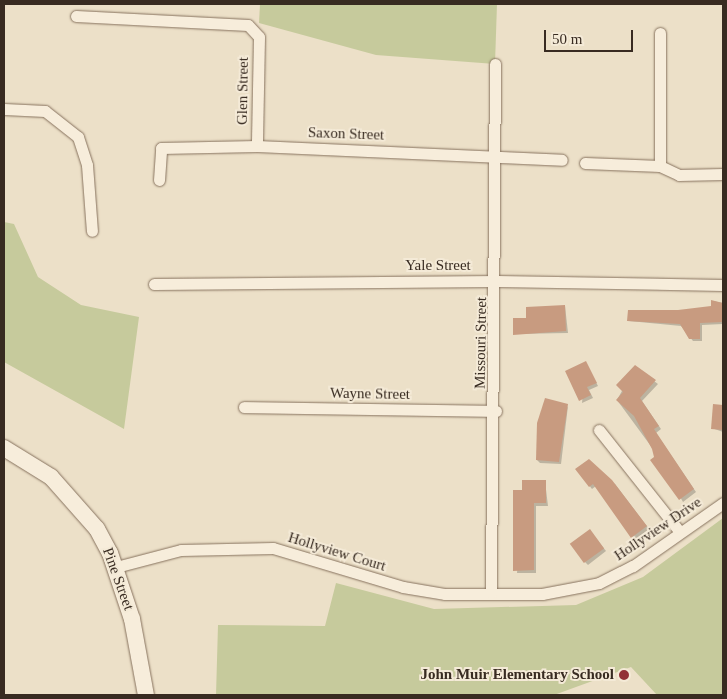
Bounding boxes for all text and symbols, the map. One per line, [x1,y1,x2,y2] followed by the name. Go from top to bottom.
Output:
[547,20,636,52] scale bar
[552,31,582,47] text: 50 m
[233,57,253,125] street label: Glen Street
[308,124,384,144] street label: Saxon Street
[405,257,471,275] street label: Yale Street
[471,297,491,389] street label: Missouri Street
[330,384,410,404] street label: Wayne Street
[611,493,705,565] street label: Hollyview Drive
[286,529,388,575] street label: Hollyview Court
[98,545,138,613] street label: Pine Street
[420,666,614,684] place label: John Muir Elementary School
[618,669,630,681] marker: John Muir Elementary School

